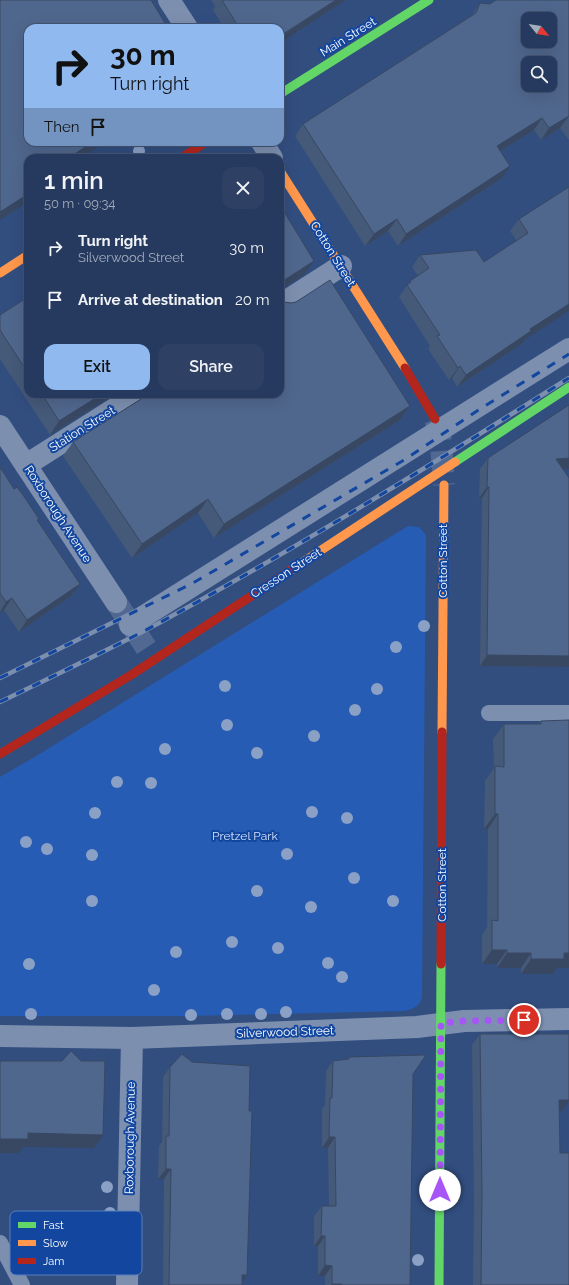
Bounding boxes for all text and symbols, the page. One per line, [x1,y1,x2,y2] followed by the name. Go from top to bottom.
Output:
[521,12,557,48] north arrow
[521,12,557,92] map controls
[318,14,378,60] street label: Main Street
[110,39,176,72] text: 30 m
[44,40,96,92] icon: right
[521,56,557,92] button: search
[110,73,189,94] text: Turn right
[87,116,109,138] icon: arrive
[44,118,79,136] text: Then
[44,166,104,195] text: 1 min
[222,167,264,209] button: close
[44,196,115,211] text: 50 m · 09:34
[308,219,358,289] street label: Cotton Street
[78,232,148,250] text: Turn right
[44,237,66,259] icon: right
[229,239,264,257] text: 30 m
[78,250,184,265] text: Silverwood Street
[44,289,66,311] icon: arrive
[78,291,223,309] text: Arrive at destination
[235,291,270,309] text: 20 m
[44,344,150,390] button: Exit
[158,344,264,390] button: Share
[47,403,117,455] street label: Station Street
[21,463,95,565] street label: Roxborough Avenue
[436,524,450,598] street label: Cotton Street
[248,545,324,601] street label: Cresson Street
[212,829,279,843] park label: Pretzel Park
[435,848,449,922] street label: Cotton Street
[507,1003,541,1037] pin
[513,1009,535,1031] icon: arrive
[236,1023,334,1041] street label: Silverwood Street
[122,1082,138,1194] street label: Roxborough Avenue
[419,1169,461,1211] position arrow
[10,1211,142,1275] legend
[43,1219,64,1232] text: Fast
[43,1237,68,1250] text: Slow
[43,1255,64,1268] text: Jam

